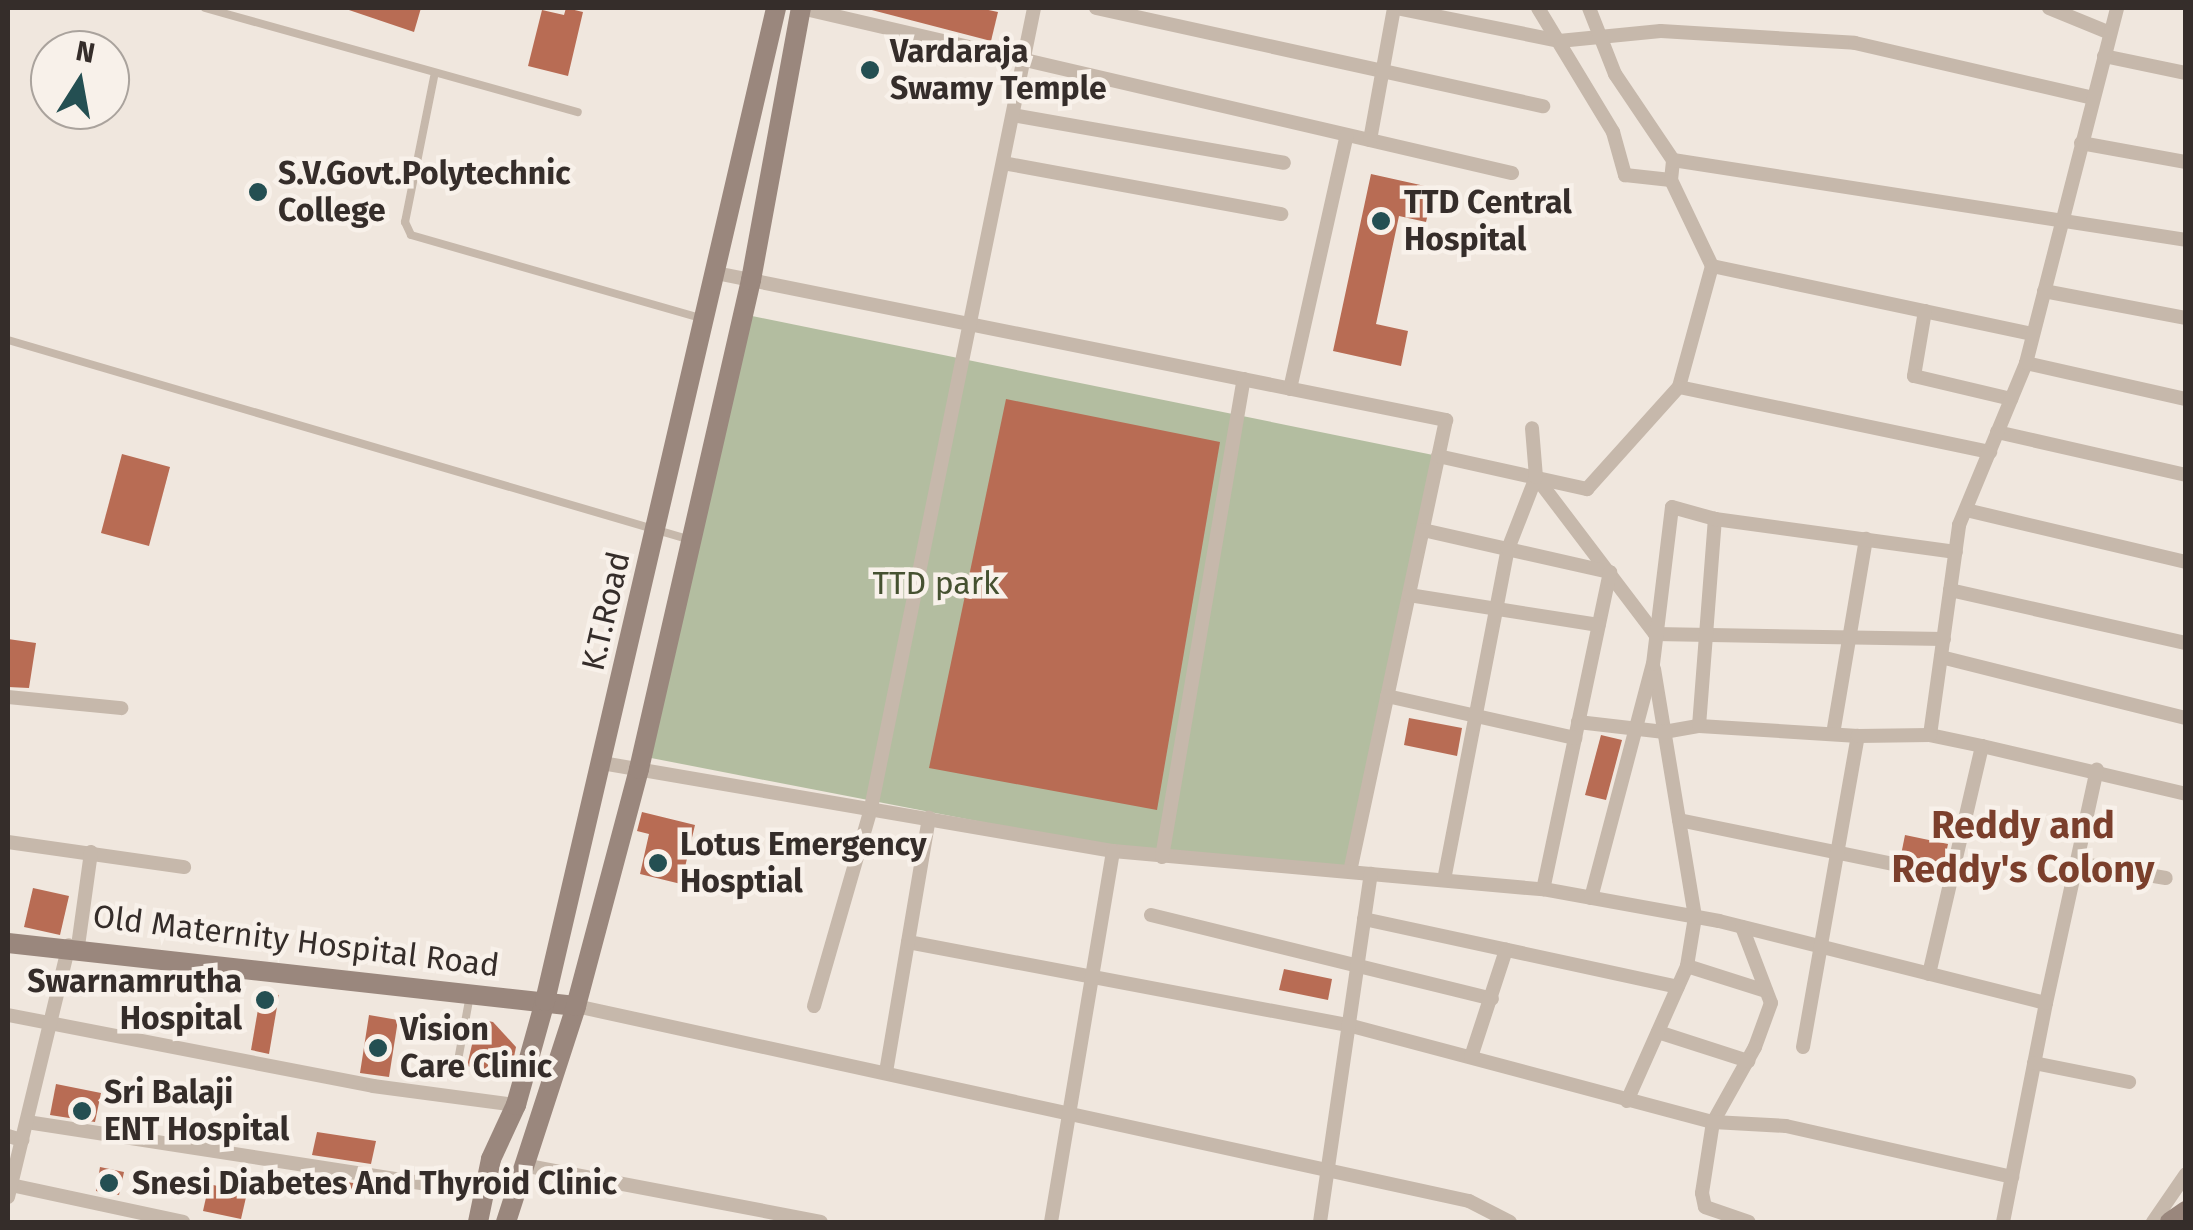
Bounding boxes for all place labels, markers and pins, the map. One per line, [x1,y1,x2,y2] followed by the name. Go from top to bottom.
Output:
[890,33,1107,108] place label: Vardaraja Swamy Temple
[859,59,881,81] marker: Vardaraja Swamy Temple
[278,155,571,230] place label: S.V.Govt.Polytechnic College
[247,181,269,203] marker: S.V.Govt.Polytechnic College
[1404,184,1572,259] place label: TTD Central Hospital
[1368,208,1394,234] marker: TTD Central Hospital
[680,826,927,901] place label: Lotus Emergency Hosptial
[645,850,671,876] marker: Lotus Emergency Hosptial
[27,963,242,1038] place label: Swarnamrutha Hospital
[252,987,278,1013] marker: Swarnamrutha Hospital
[400,1011,552,1086] place label: Vision Care Clinic
[365,1035,391,1061] marker: Vision Care Clinic
[104,1074,289,1149] place label: Sri Balaji ENT Hospital
[69,1098,95,1124] marker: Sri Balaji ENT Hospital
[132,1164,617,1202] place label: Snesi Diabetes And Thyroid Clinic
[96,1170,122,1196] marker: Snesi Diabetes And Thyroid Clinic

